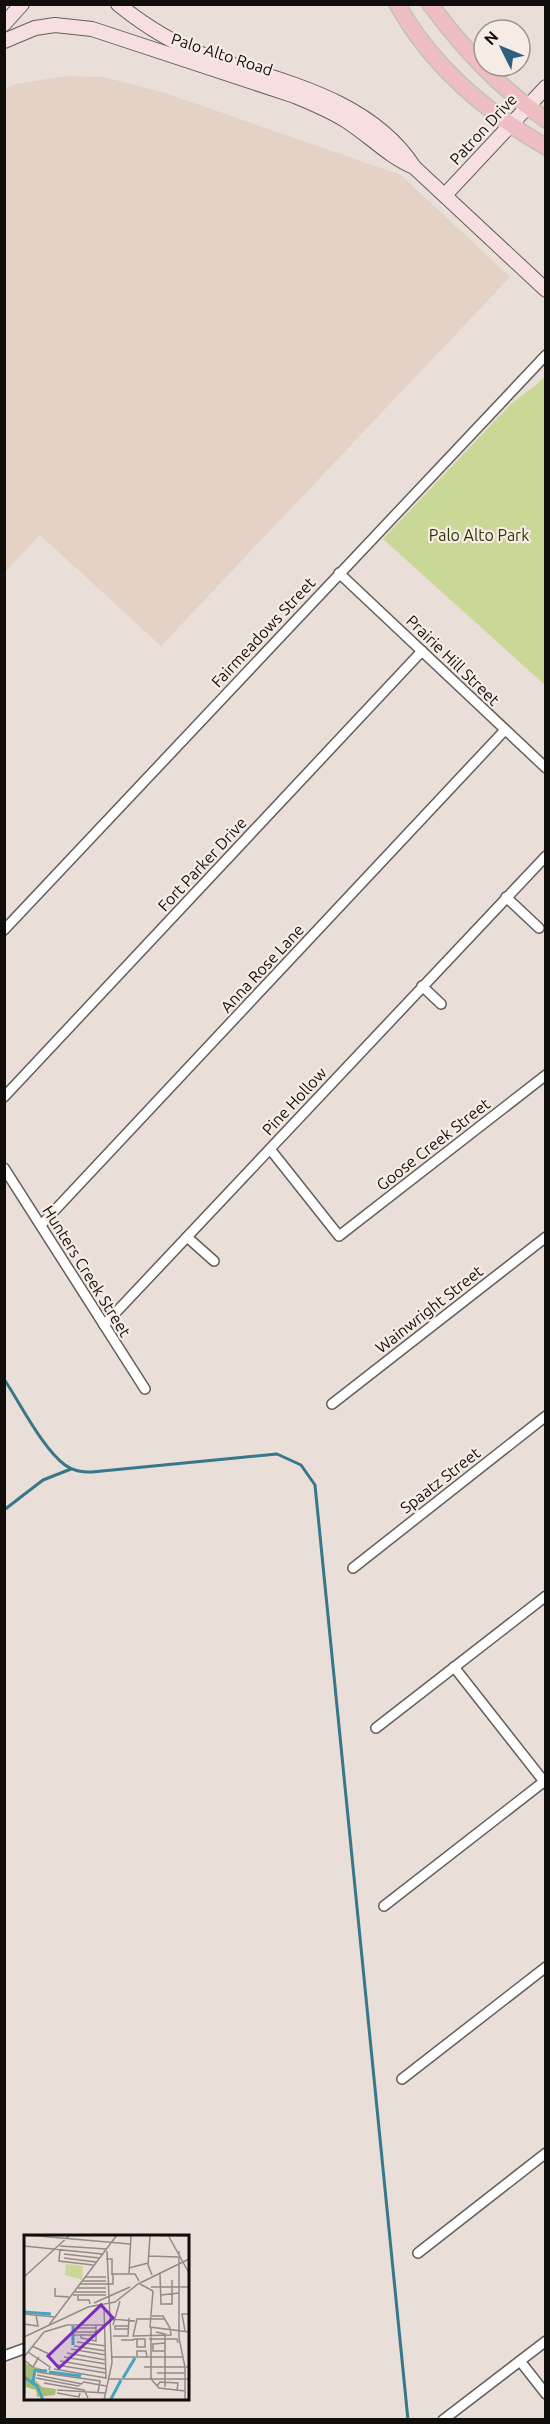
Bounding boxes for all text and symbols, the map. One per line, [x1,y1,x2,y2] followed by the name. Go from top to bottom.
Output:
[472,18,532,78] north arrow
[480,27,502,48] text: N
[169,29,275,79] street label: Palo Alto Road
[446,90,520,168] street label: Patron Drive
[429,526,529,544] park label: Palo Alto Park
[208,573,319,691] street label: Fairmeadows Street
[403,611,504,709] street label: Prairie Hill Street
[154,813,250,915] street label: Fort Parker Drive
[217,920,307,1016] street label: Anna Rose Lane
[258,1063,330,1138] street label: Pine Hollow
[373,1094,494,1194] street label: Goose Creek Street
[39,1202,135,1340] street label: Hunters Creek Street
[372,1261,487,1356] street label: Wainwright Street
[397,1443,484,1517] street label: Spaatz Street
[24,2235,189,2400] inset map

